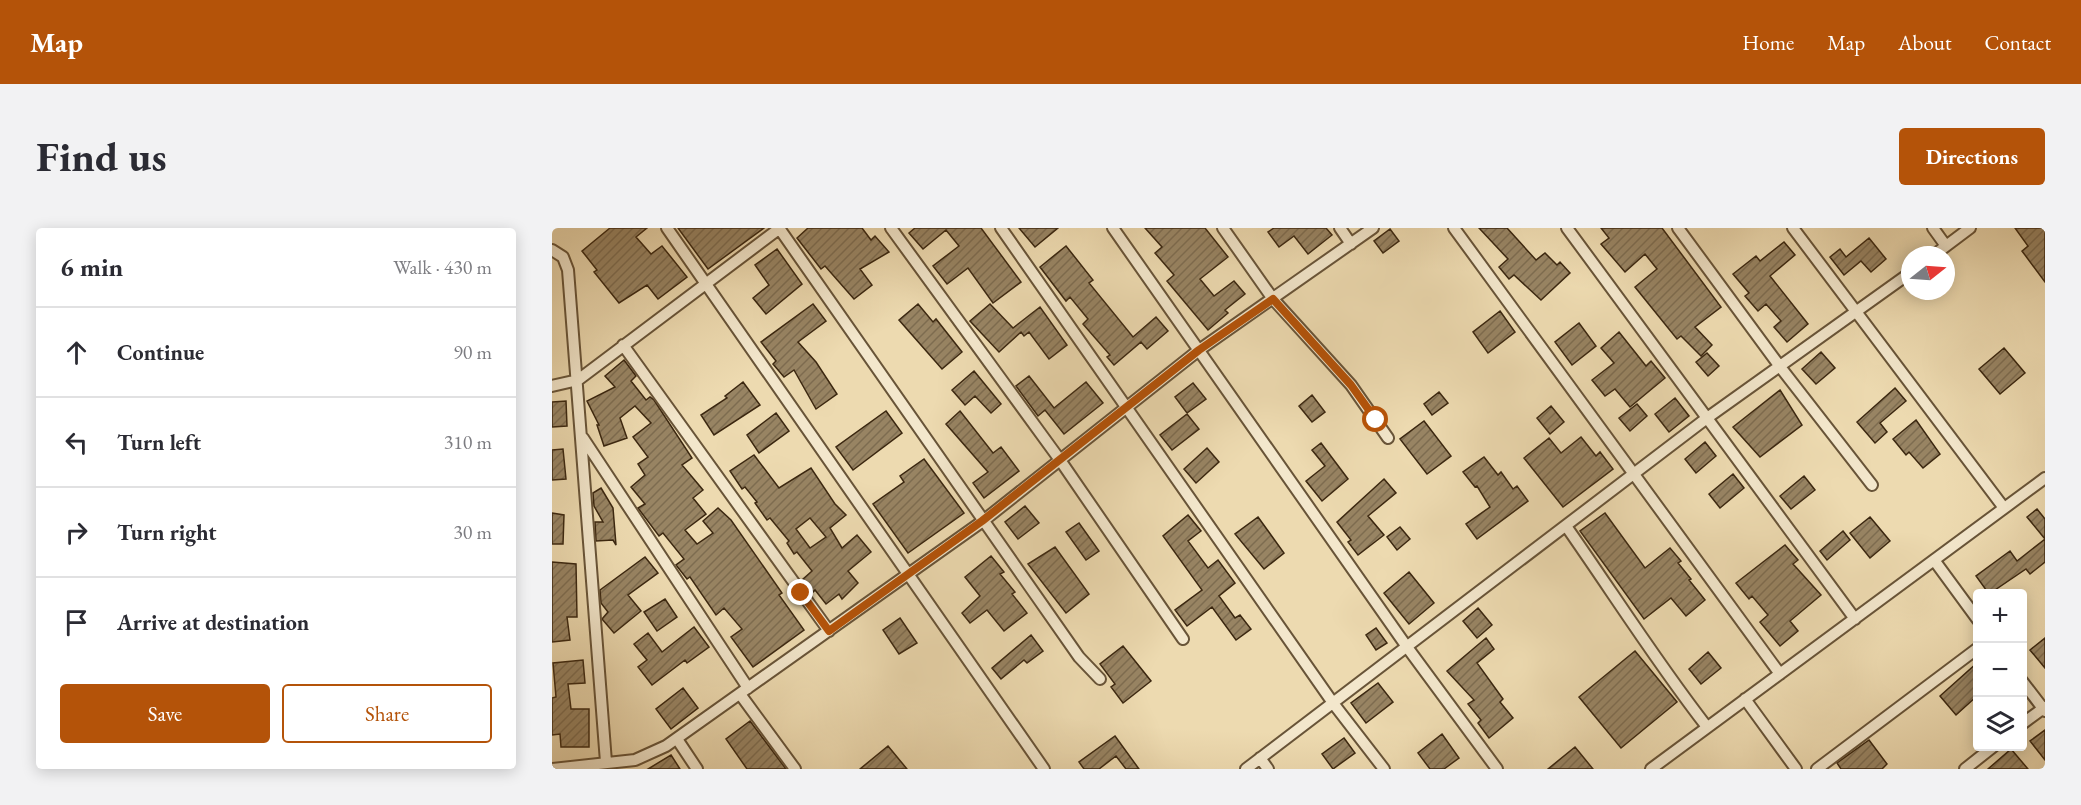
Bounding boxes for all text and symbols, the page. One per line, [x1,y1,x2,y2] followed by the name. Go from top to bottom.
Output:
[30,24,83,60] text: Map
[1742,29,1794,56] text: Home
[1827,29,1865,56] text: Map
[1898,29,1951,56] text: About
[1984,29,2051,56] text: Contact
[1899,128,2045,185] button: Directions
[36,129,167,184] text: Find us
[1901,246,1955,300] north arrow
[60,250,123,284] text: 6 min
[393,254,492,280] text: Walk · 430 m
[60,336,93,369] icon: ahead
[117,338,204,367] text: Continue
[453,339,492,365] text: 90 m
[1362,406,1388,432] route start
[60,426,93,459] icon: left
[117,428,201,457] text: Turn left
[444,429,492,455] text: 310 m
[60,516,93,549] icon: right
[117,518,216,547] text: Turn right
[453,519,492,545] text: 30 m
[787,579,813,605] route end
[1973,589,2027,751] map controls
[1973,589,2027,643] button: +
[60,606,93,639] icon: arrive
[117,608,309,637] text: Arrive at destination
[1973,643,2027,697] button: −
[60,684,270,743] button: Save
[282,684,492,743] button: Share
[1973,697,2027,751] button: layers

